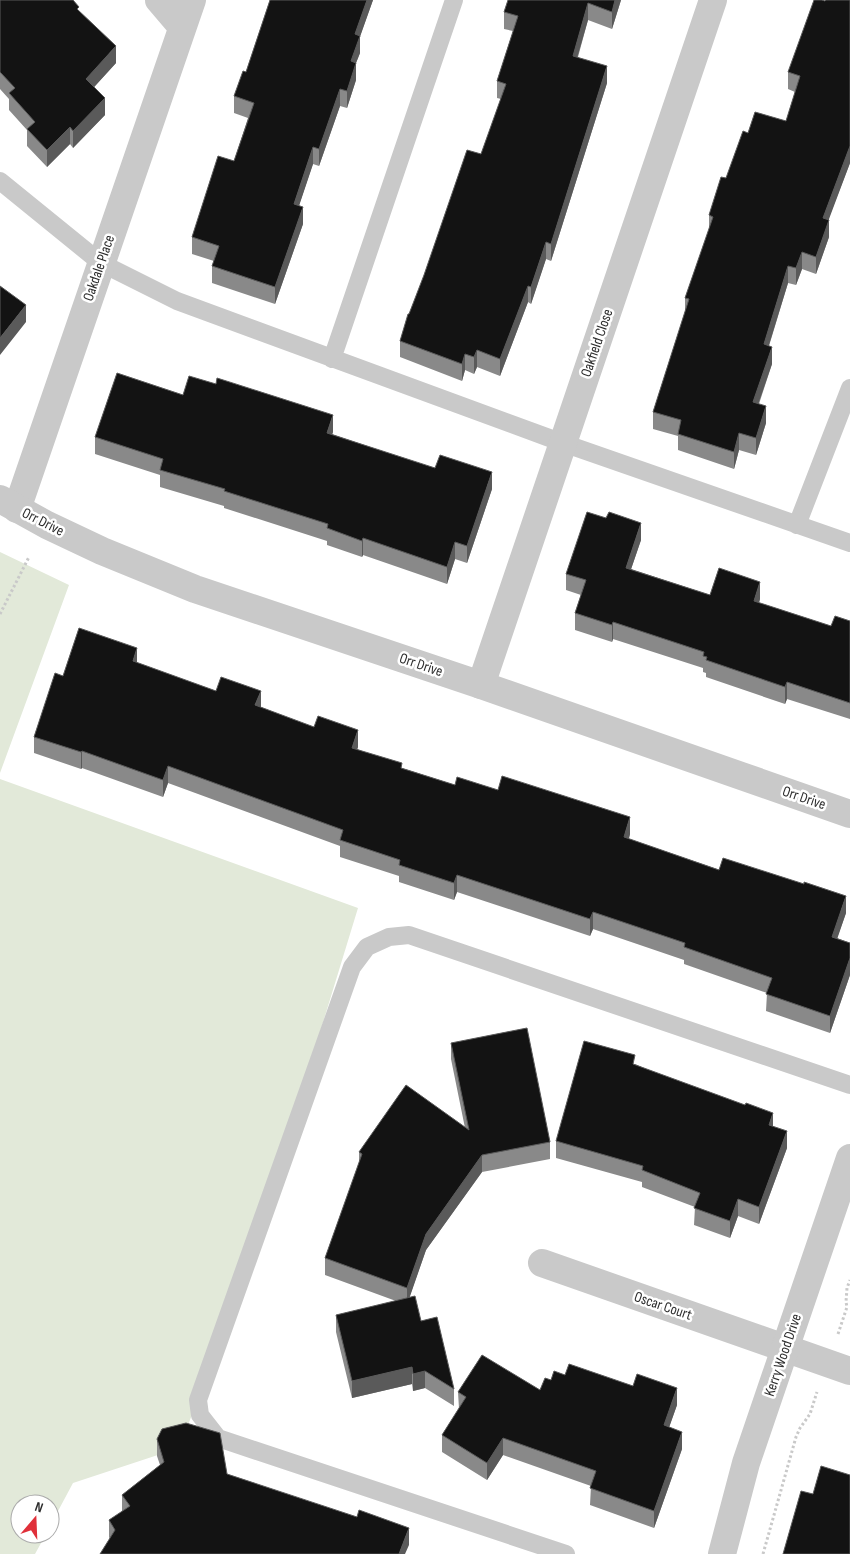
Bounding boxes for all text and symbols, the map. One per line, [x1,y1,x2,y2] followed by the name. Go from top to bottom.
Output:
[79,232,119,304] street label: Oakdale Place
[577,307,617,379] street label: Oakfield Close
[19,503,67,541] street label: Orr Drive
[397,649,445,681] street label: Orr Drive
[780,782,828,814] street label: Orr Drive
[632,1287,695,1325] street label: Oscar Court
[760,1311,806,1399] street label: Kerry Wood Drive
[10,1494,60,1544] north arrow
[33,1498,45,1516] text: N

